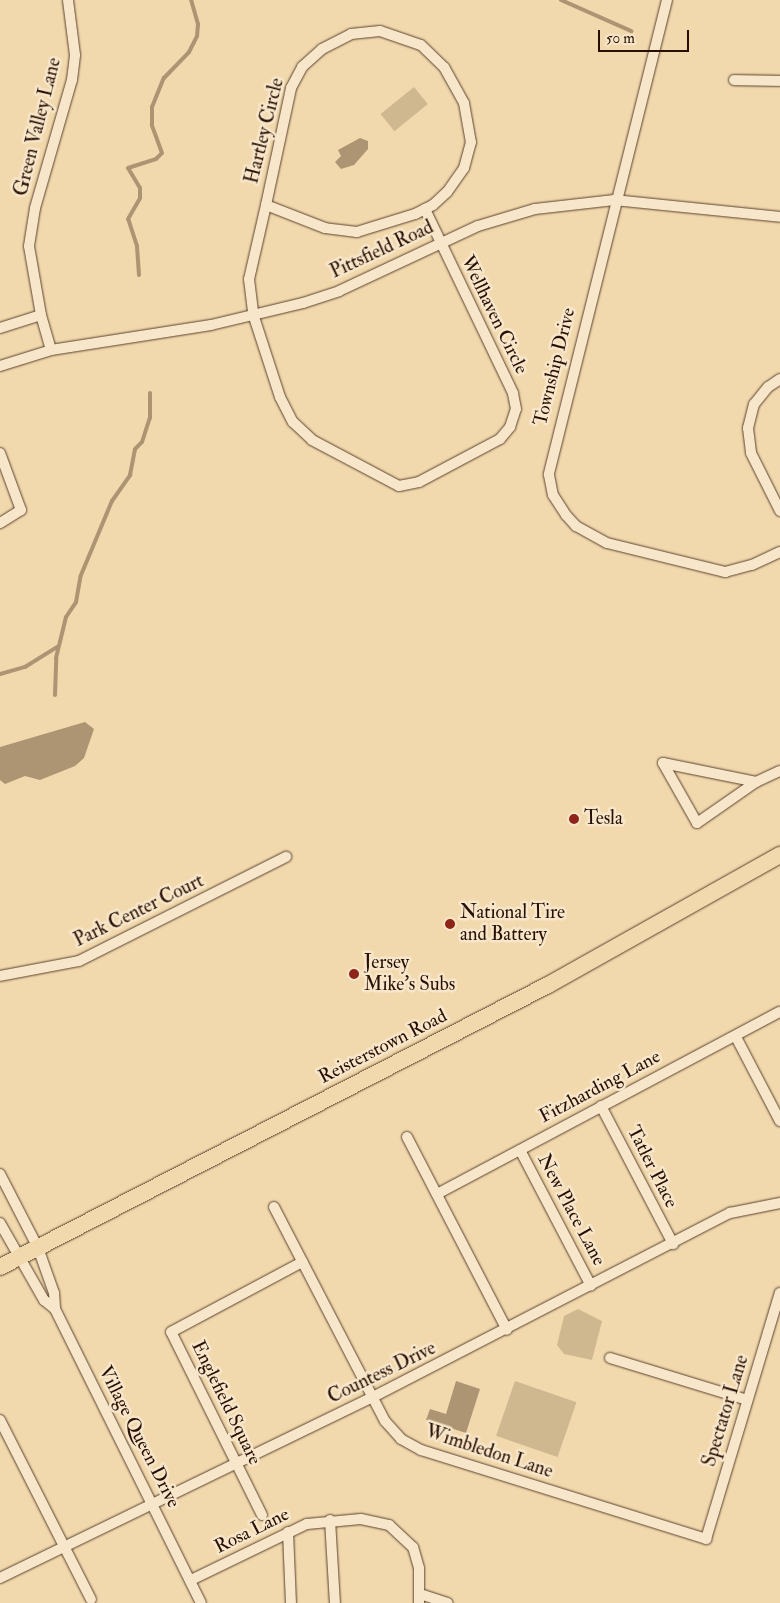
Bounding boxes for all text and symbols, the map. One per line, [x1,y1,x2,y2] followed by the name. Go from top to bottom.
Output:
[600,20,691,52] scale bar
[606,29,635,48] text: 50 m
[10,56,66,198] street label: Green Valley Lane
[241,76,289,186] street label: Hartley Circle
[327,216,437,284] street label: Pittsfield Road
[456,252,532,378] street label: Wellhaven Circle
[529,306,581,428] street label: Township Drive
[584,808,623,830] place label: Tesla
[568,813,580,825] marker: Tesla
[70,870,208,952] street label: Park Center Court
[460,902,565,946] place label: National Tire and Battery
[444,918,456,930] marker: National Tire and Battery
[364,952,455,996] place label: Jersey Mike's Subs
[348,968,360,980] marker: Jersey Mike's Subs
[315,1005,451,1089] street label: Reisterstown Road
[536,1046,664,1128] street label: Fitzharding Lane
[622,1122,682,1212] street label: Tatler Place
[532,1150,610,1270] street label: New Place Lane
[186,1337,266,1469] street label: Englefield Square
[324,1337,440,1409] street label: Countess Drive
[698,1352,754,1470] street label: Spectator Lane
[93,1362,185,1512] street label: Village Queen Drive
[422,1421,556,1483] street label: Wimbledon Lane
[211,1503,293,1559] street label: Rosa Lane

